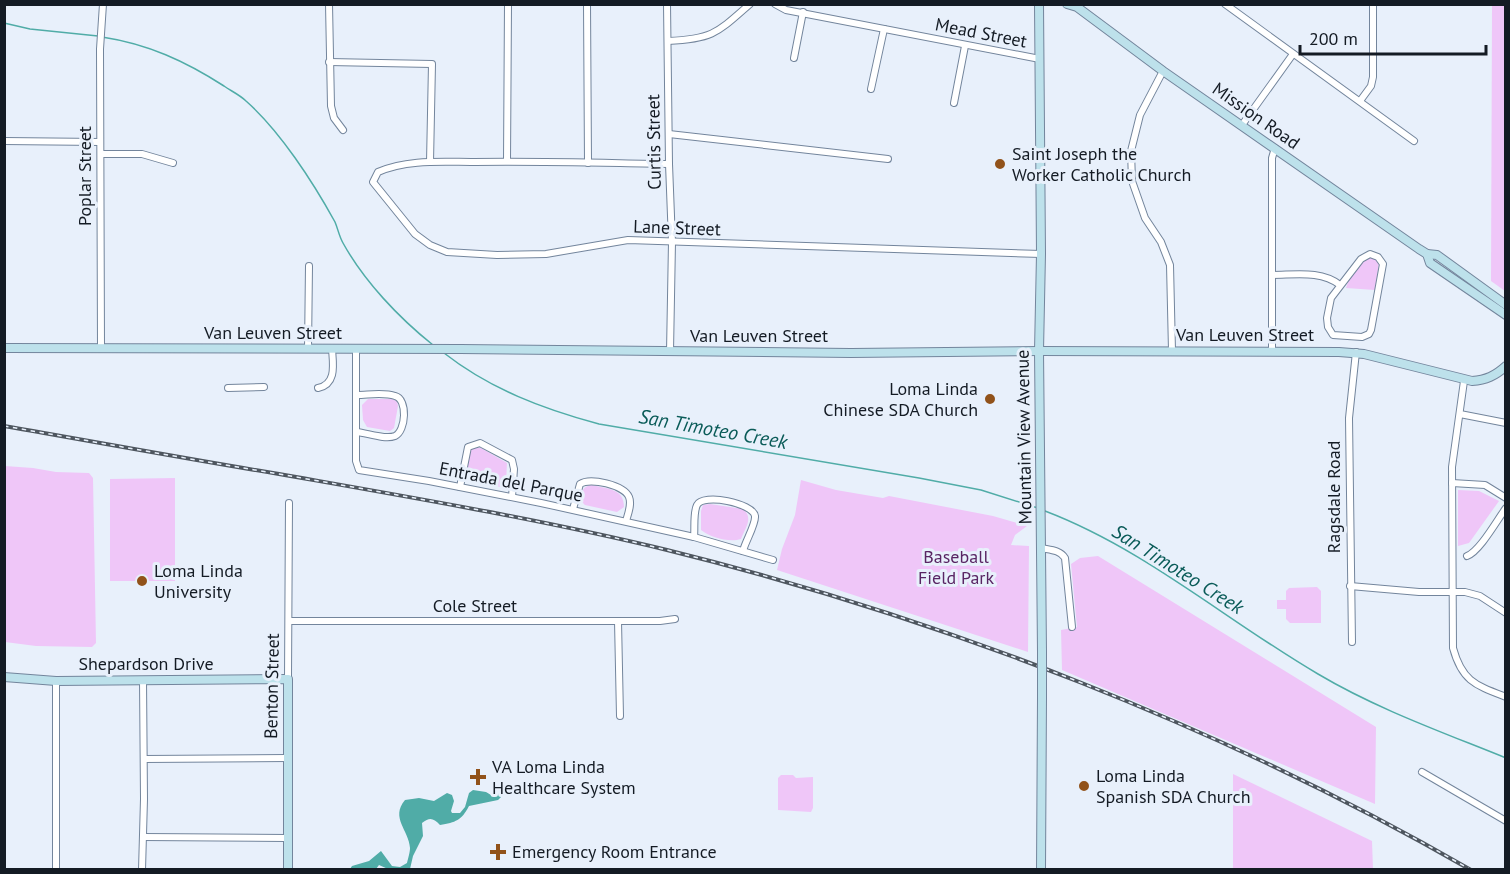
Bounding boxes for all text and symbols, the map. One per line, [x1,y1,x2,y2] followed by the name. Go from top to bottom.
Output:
[933,12,1029,53] street label: Mead Street
[1300,18,1486,56] scale bar
[1309,27,1358,50] text: 200 m
[1208,77,1304,154] street label: Mission Road
[641,94,666,190] street label: Curtis Street
[73,126,96,226] street label: Poplar Street
[1012,142,1191,186] place label: Saint Joseph the Worker Catholic Church
[993,157,1007,171] marker: Saint Joseph the Worker Catholic Church
[633,214,721,241] street label: Lane Street
[203,321,342,344] street label: Van Leuven Street
[1175,323,1314,346] street label: Van Leuven Street
[689,324,828,347] street label: Van Leuven Street
[1010,350,1037,525] street label: Mountain View Avenue
[823,377,978,421] place label: Loma Linda Chinese SDA Church
[983,392,997,406] marker: Loma Linda Chinese SDA Church
[637,403,790,455] water label: San Timoteo Creek
[1322,441,1345,553] street label: Ragsdale Road
[437,456,585,507] street label: Entrada del Parque
[1107,518,1250,620] water label: San Timoteo Creek
[918,545,994,589] park label: Baseball Field Park
[154,559,243,603] place label: Loma Linda University
[135,574,149,588] marker: Loma Linda University
[433,594,517,617] street label: Cole Street
[259,633,284,739] street label: Benton Street
[78,652,214,675] street label: Shepardson Drive
[491,755,636,799] place label: VA Loma Linda Healthcare System
[1096,764,1251,808] place label: Loma Linda Spanish SDA Church
[469,768,487,786] marker: VA Loma Linda Healthcare System
[1077,779,1091,793] marker: Loma Linda Spanish SDA Church
[512,840,717,863] place label: Emergency Room Entrance
[489,843,507,861] marker: Emergency Room Entrance

